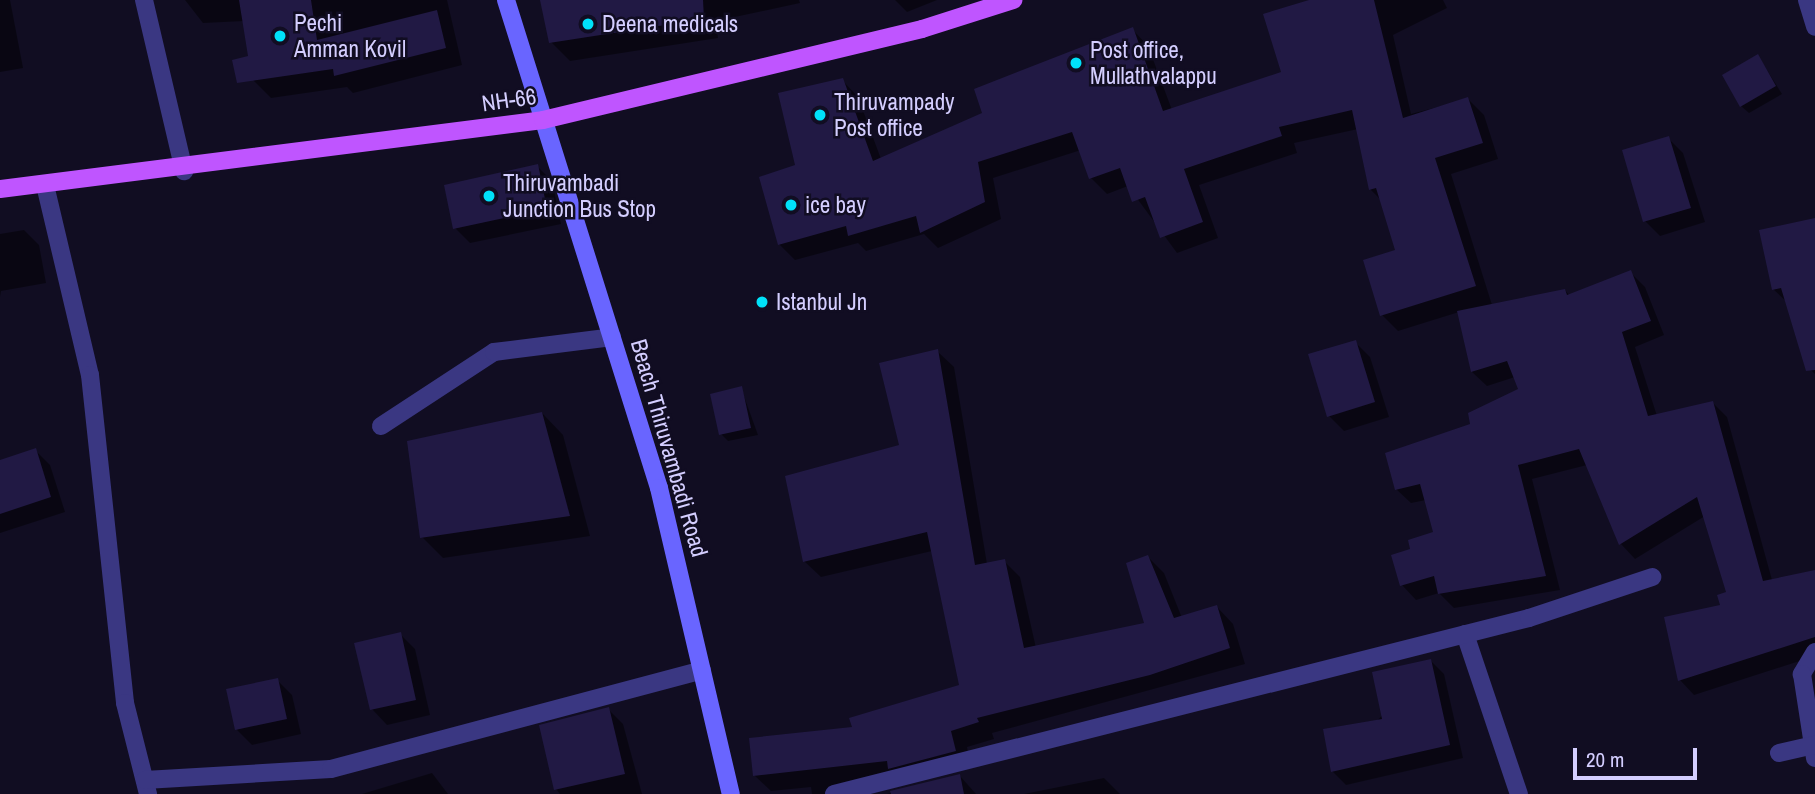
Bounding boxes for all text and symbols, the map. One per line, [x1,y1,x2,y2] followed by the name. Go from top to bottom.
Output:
[294,9,406,63] place label: Pechi Amman Kovil
[602,10,738,38] place label: Deena medicals
[580,16,596,32] marker: Deena medicals
[272,28,288,44] marker: Pechi Amman Kovil
[1090,36,1217,90] place label: Post office, Mullathvalappu
[1068,55,1084,71] marker: Post office, Mullathvalappu
[480,83,538,117] street label: NH-66
[834,88,955,142] place label: Thiruvampady Post office
[812,107,828,123] marker: Thiruvampady Post office
[503,169,656,223] place label: Thiruvambadi Junction Bus Stop
[481,188,497,204] marker: Thiruvambadi Junction Bus Stop
[805,191,866,219] place label: ice bay
[783,197,799,213] marker: ice bay
[776,288,867,316] place label: Istanbul Jn
[754,294,770,310] marker: Istanbul Jn
[625,336,713,560] street label: Beach Thiruvambadi Road
[1577,734,1701,778] scale bar
[1586,745,1624,774] text: 20 m

